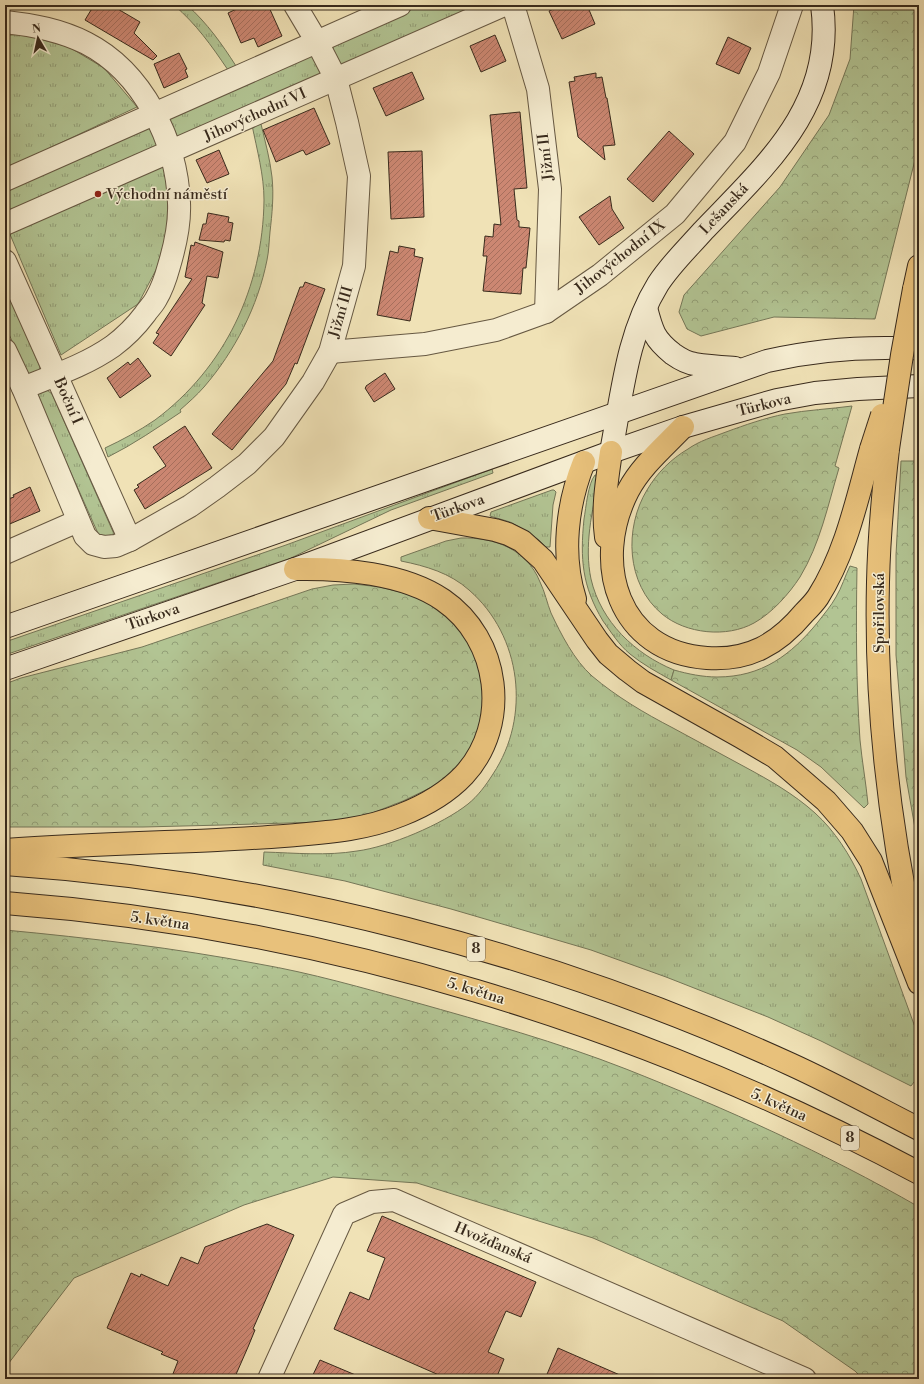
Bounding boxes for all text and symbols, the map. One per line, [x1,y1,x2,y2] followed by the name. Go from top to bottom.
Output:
[18,18,58,58] north arrow
[31,21,42,37] text: N
[200,84,309,146] street label: Jihovýchodní VI
[534,132,558,183] street label: Jižní II
[696,179,753,239] street label: Lešanská
[105,185,229,204] place label: Východní náměstí
[93,189,103,199] marker: Východní náměstí
[570,215,670,299] street label: Jihovýchodní IX
[324,284,358,341] street label: Jižní III
[49,374,87,428] street label: Boční I
[735,389,793,421] street label: Türkova
[429,490,487,526] street label: Türkova
[870,573,889,653] street label: Spořilovská
[124,599,182,635] street label: Türkova
[129,907,191,935] street label: 5. května
[467,937,485,961] road number: 8
[445,973,507,1009] street label: 5. května
[748,1084,810,1126] street label: 5. května
[841,1126,859,1150] road number: 8
[451,1218,535,1268] street label: Hvožďanská

